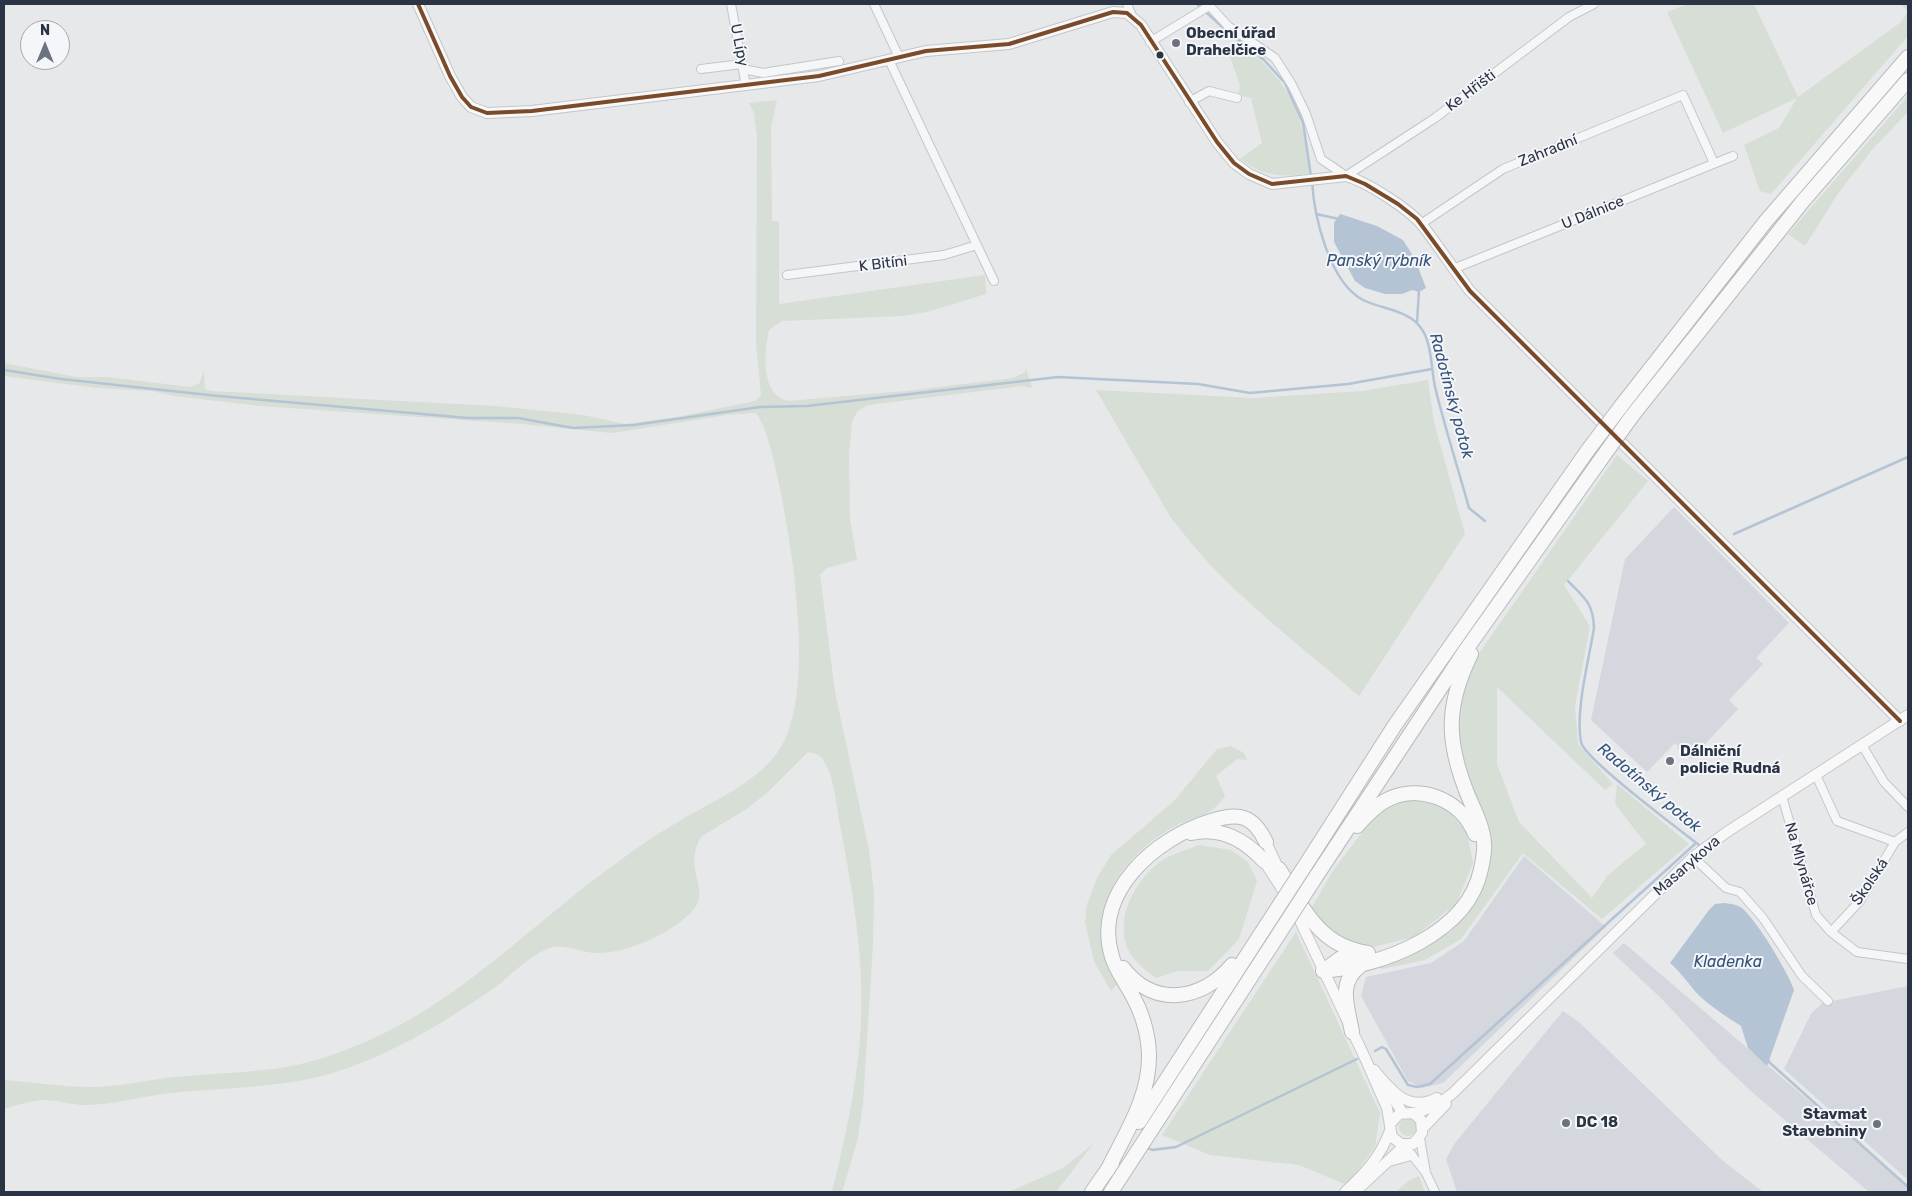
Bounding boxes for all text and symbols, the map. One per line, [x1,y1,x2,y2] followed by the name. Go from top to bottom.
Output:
[20,20,70,70] north arrow
[40,22,50,39] text: N
[726,22,752,68] street label: U Lípy
[1186,25,1276,60] place label: Obecní úřad Drahelčice
[1170,37,1182,49] marker: Obecní úřad Drahelčice
[1155,50,1165,60] unlabelled marker
[1442,66,1500,116] street label: Ke Hřišti
[1516,131,1580,171] street label: Zahradní
[1559,192,1627,234] street label: U Dálnice
[1326,251,1432,271] water label: Panský rybník
[858,252,908,276] street label: K Bitíni
[1425,331,1477,461] water label: Radotínský potok
[1593,739,1705,837] water label: Radotínský potok
[1680,743,1780,778] place label: Dálniční policie Rudná
[1664,755,1676,767] marker: Dálniční policie Rudná
[1781,820,1821,908] street label: Na Mlynářce
[1650,832,1724,900] street label: Masarykova
[1848,855,1892,909] street label: Školská
[1694,952,1762,972] water label: Kladenka
[1782,1106,1867,1141] place label: Stavmat Stavebniny
[1576,1114,1618,1132] place label: DC 18
[1560,1117,1572,1129] marker: DC 18
[1871,1118,1883,1130] marker: Stavmat Stavebniny

